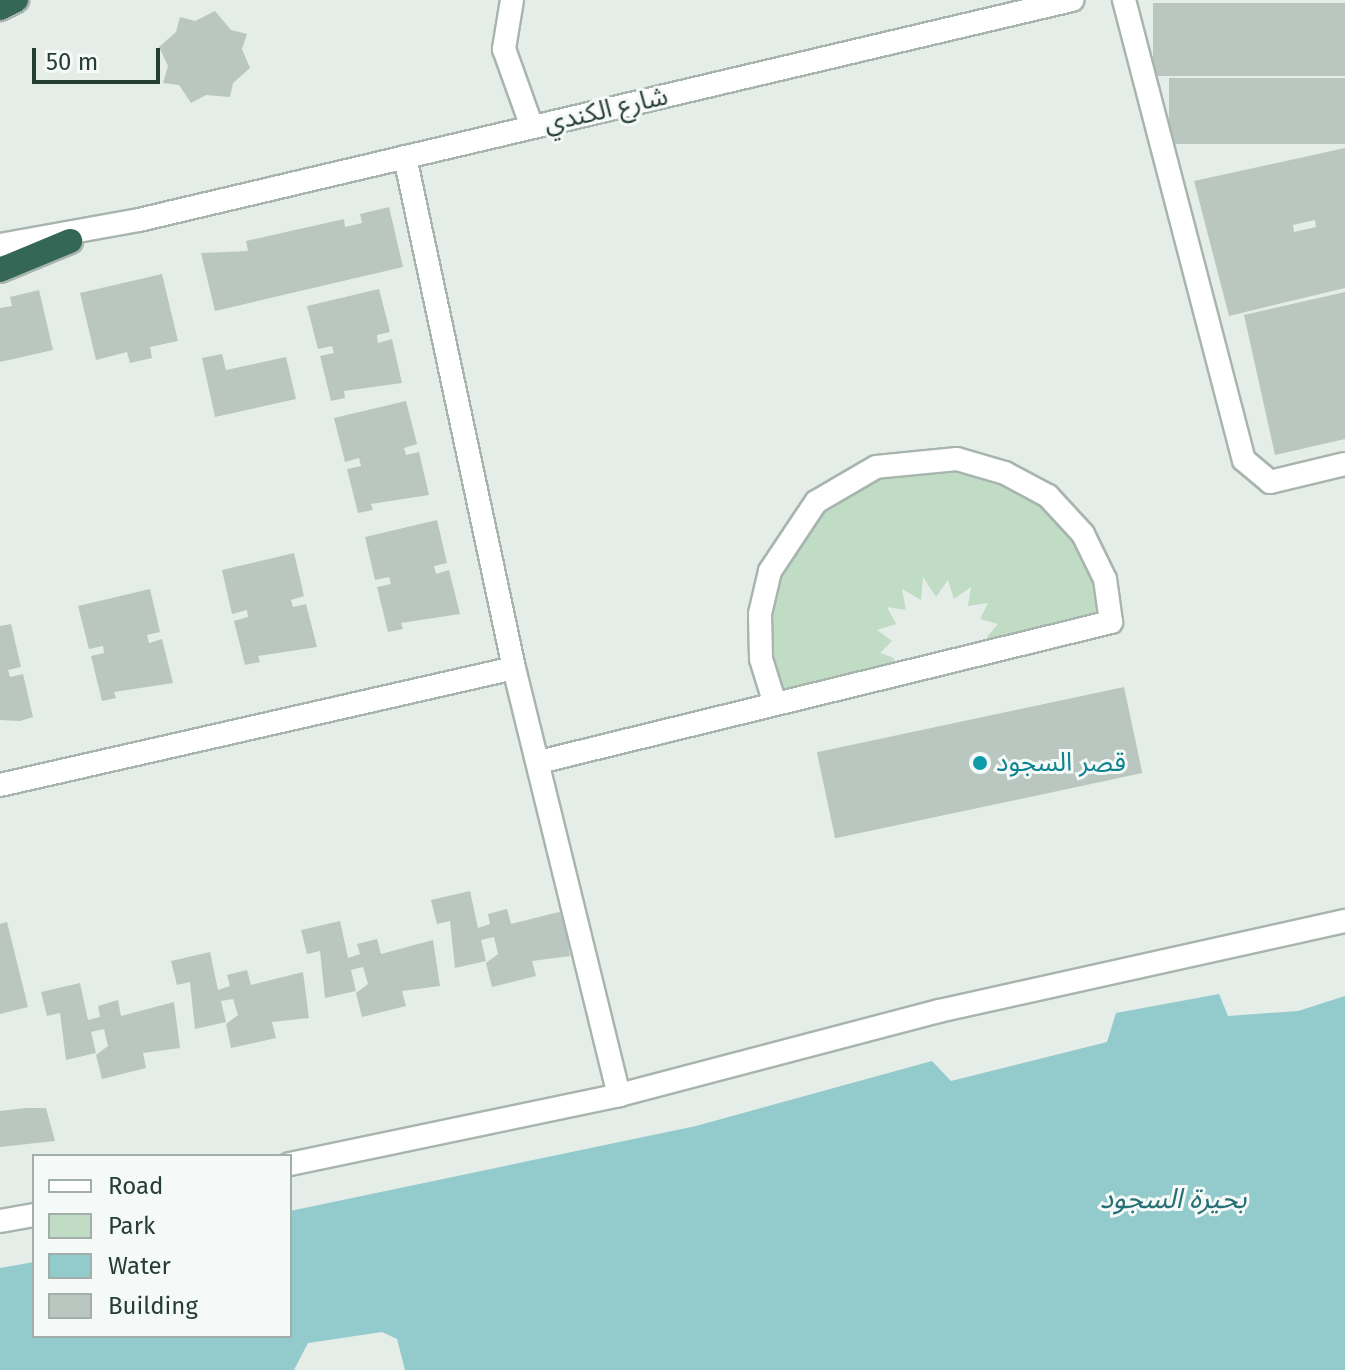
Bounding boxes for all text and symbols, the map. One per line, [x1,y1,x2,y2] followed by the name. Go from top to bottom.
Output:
[36,32,164,82] scale bar
[46,48,98,76] text: 50 m
[541,81,671,139] street label: شارع الكندي
[996,747,1126,779] place label: قصر السجود
[971,754,989,772] marker: قصر السجود
[32,1154,292,1338] legend
[108,1172,163,1200] text: Road
[1100,1182,1246,1216] water label: بحيرة السجود
[108,1212,155,1240] text: Park
[108,1252,171,1280] text: Water
[108,1292,198,1320] text: Building

